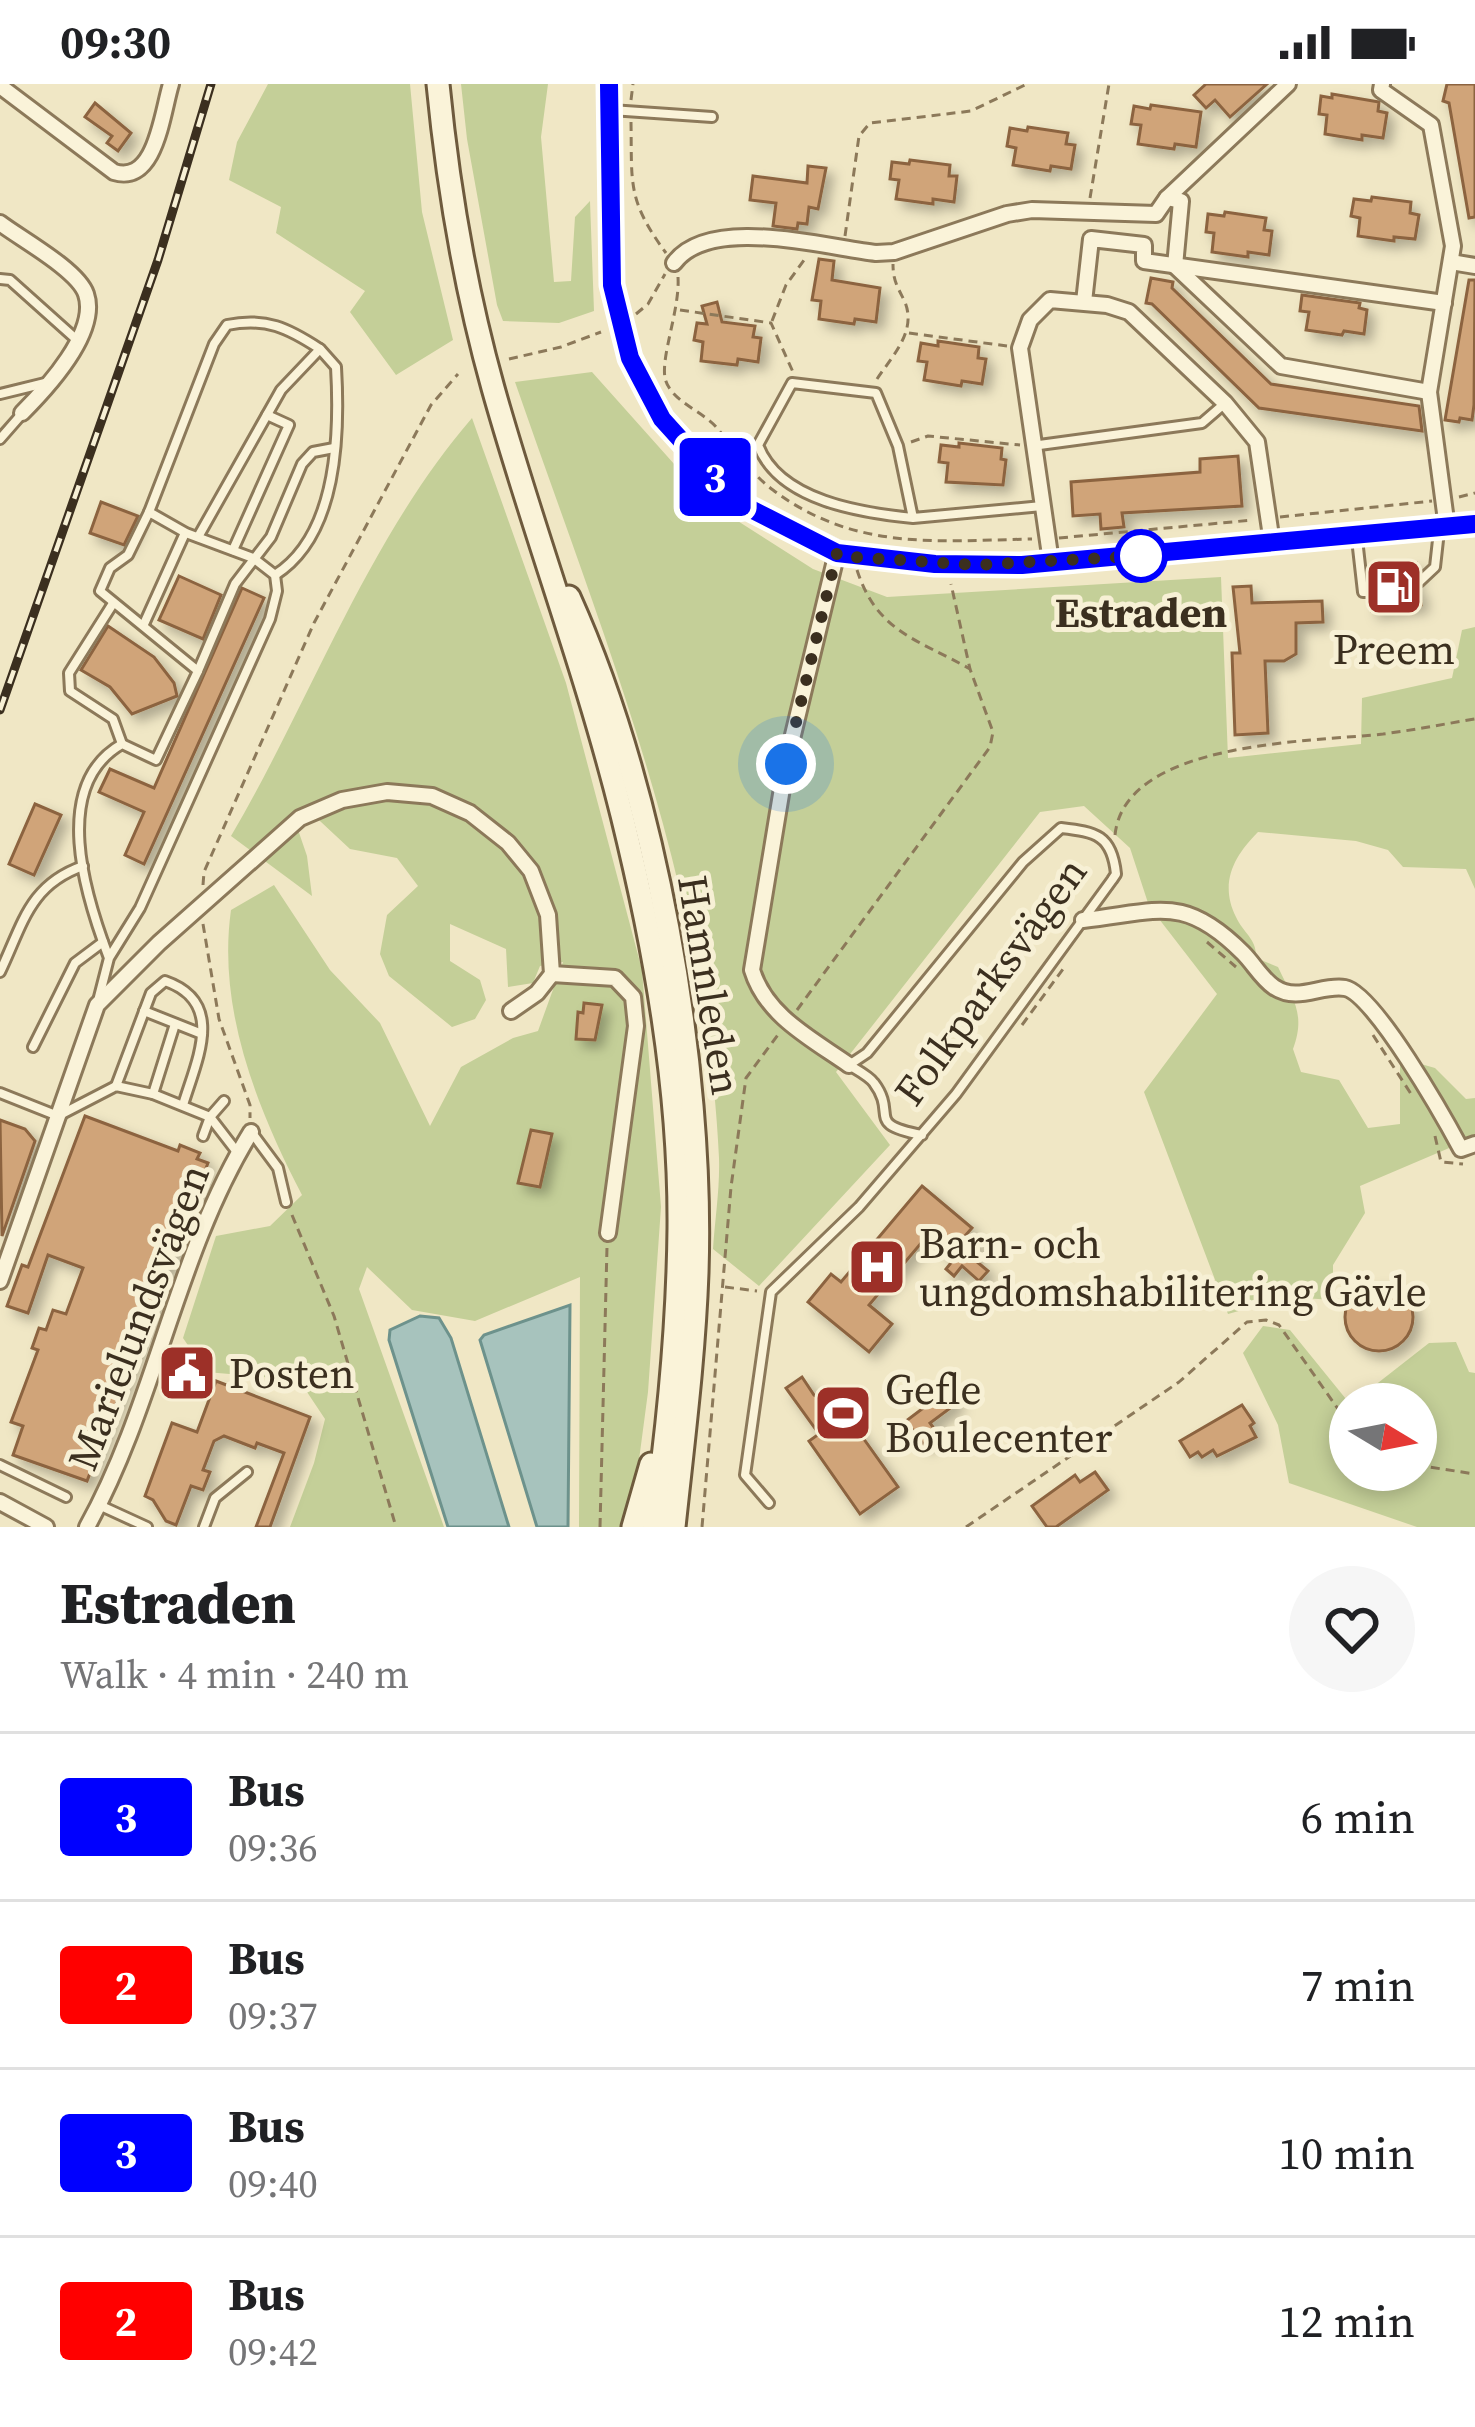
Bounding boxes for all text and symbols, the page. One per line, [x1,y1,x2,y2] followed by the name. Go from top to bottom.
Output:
[60,11,171,73] text: 09:30
[676,438,754,516] line badge: 3
[704,448,726,506] text: 3
[1116,531,1166,581] marker: Estraden
[1363,556,1425,618] fuel station icon: Preem
[1055,583,1227,641] place label: Estraden
[1333,620,1455,678] place label: Preem
[756,734,816,794] your location
[880,845,1100,1117] street label: Folkparksvägen
[664,871,756,1099] street label: Hamnleden
[53,1156,223,1478] street label: Marielundsvägen
[919,1214,1427,1320] place label: Barn- och ungdomshabilitering Gävle
[846,1236,908,1298] hospital icon: Barn- och ungdomshabilitering Gävle
[156,1342,218,1404] public building icon: Posten
[229,1344,355,1402] place label: Posten
[885,1360,1113,1466] place label: Gefle Boulecenter
[812,1382,874,1444] sports icon: Gefle Boulecenter
[1329,1383,1437,1491] north arrow
[1329,1383,1437,1491] map controls
[60,1564,296,1642] text: Estraden
[1289,1566,1415,1692] button: heart
[60,1648,409,1701] text: Walk · 4 min · 240 m
[228,1759,305,1821] text: Bus
[1301,1786,1415,1848] text: 6 min
[115,1788,137,1846] text: 3
[228,1821,318,1874] text: 09:36
[228,1927,305,1989] text: Bus
[1301,1954,1415,2016] text: 7 min
[115,1956,137,2014] text: 2
[228,1989,318,2042] text: 09:37
[228,2095,305,2157] text: Bus
[1278,2122,1415,2184] text: 10 min
[115,2124,137,2182] text: 3
[228,2157,318,2210] text: 09:40
[228,2263,305,2325] text: Bus
[1278,2290,1415,2352] text: 12 min
[115,2292,137,2350] text: 2
[228,2325,318,2378] text: 09:42

